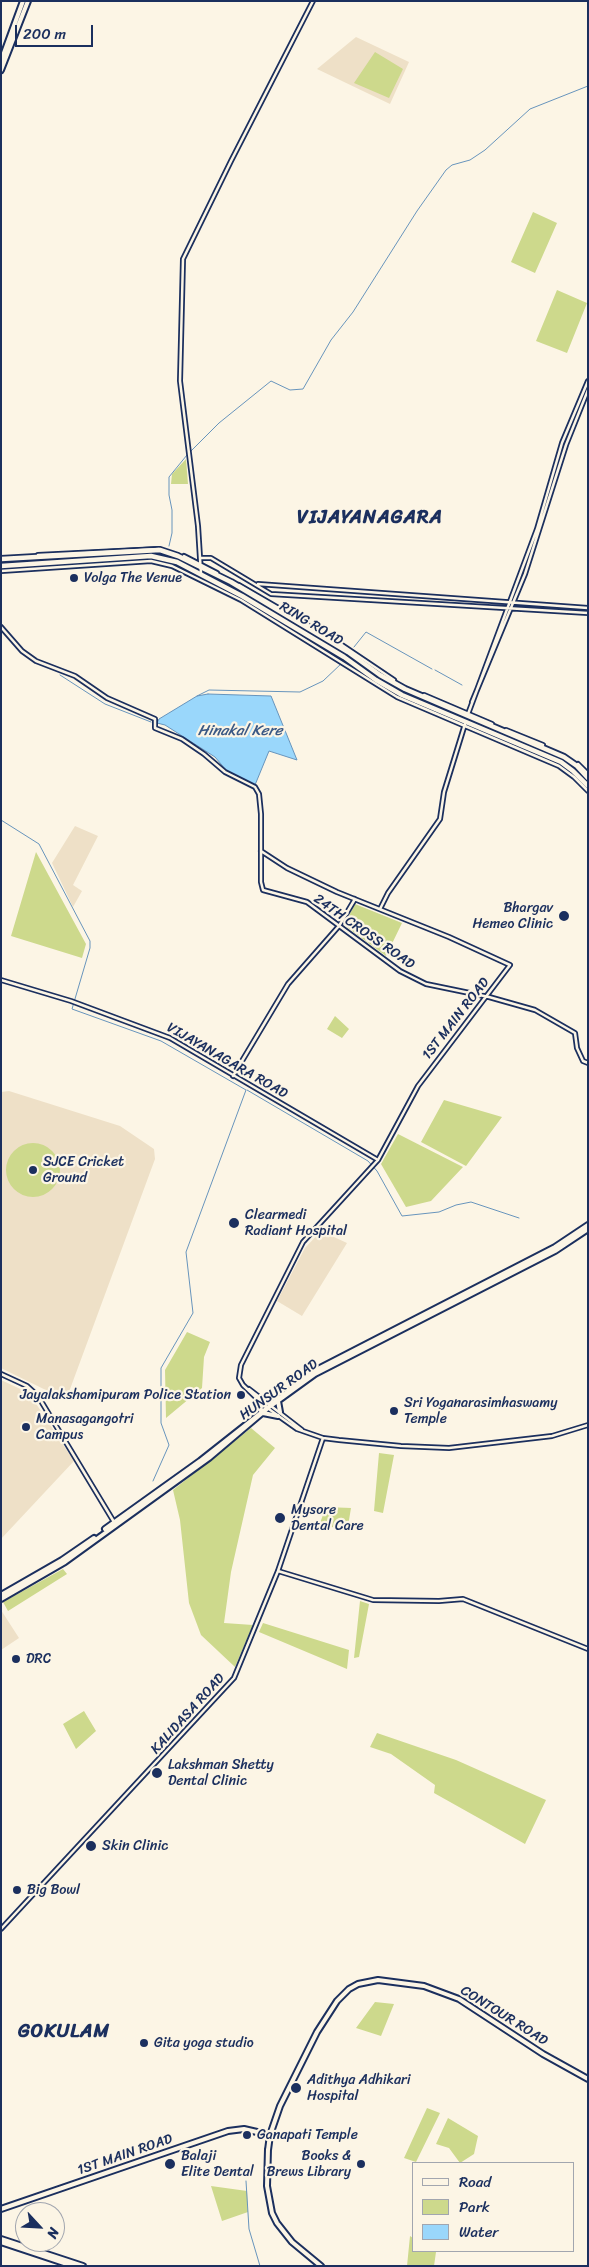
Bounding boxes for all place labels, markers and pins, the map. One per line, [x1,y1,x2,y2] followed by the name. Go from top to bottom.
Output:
[84,570,182,586] place label: Volga The Venue
[68,572,80,584] marker: Volga The Venue
[472,900,553,932] place label: Bhargav Hemeo Clinic
[557,909,571,923] marker: Bhargav Hemeo Clinic
[43,1154,124,1186] place label: SJCE Cricket Ground
[27,1164,39,1176] marker: SJCE Cricket Ground
[245,1207,347,1240] place label: Clearmedi Radiant Hospital
[227,1216,241,1230] marker: Clearmedi Radiant Hospital
[20,1387,231,1403] place label: Jayalakshamipuram Police Station
[235,1389,247,1401] marker: Jayalakshamipuram Police Station
[404,1395,557,1428] place label: Sri Yoganarasimhaswamy Temple
[388,1405,400,1417] marker: Sri Yoganarasimhaswamy Temple
[36,1411,134,1444] place label: Manasagangotri Campus
[20,1421,32,1433] marker: Manasagangotri Campus
[291,1502,364,1534] place label: Mysore Dental Care
[273,1511,287,1525] marker: Mysore Dental Care
[26,1651,51,1667] place label: DRC
[10,1653,22,1665] marker: DRC
[168,1757,274,1790] place label: Lakshman Shetty Dental Clinic
[150,1766,164,1780] marker: Lakshman Shetty Dental Clinic
[102,1838,168,1854] place label: Skin Clinic
[84,1839,98,1853] marker: Skin Clinic
[27,1882,80,1898] place label: Big Bowl
[11,1884,23,1896] marker: Big Bowl
[154,2035,254,2051] place label: Gita yoga studio
[138,2037,150,2049] marker: Gita yoga studio
[307,2072,411,2104] place label: Adithya Adhikari Hospital
[289,2081,303,2095] marker: Adithya Adhikari Hospital
[257,2127,358,2143] place label: Ganapati Temple
[241,2129,253,2141] marker: Ganapati Temple
[181,2148,254,2180] place label: Balaji Elite Dental
[266,2148,351,2180] place label: Books & Brews Library
[163,2157,177,2171] marker: Balaji Elite Dental
[355,2158,367,2170] marker: Books & Brews Library

